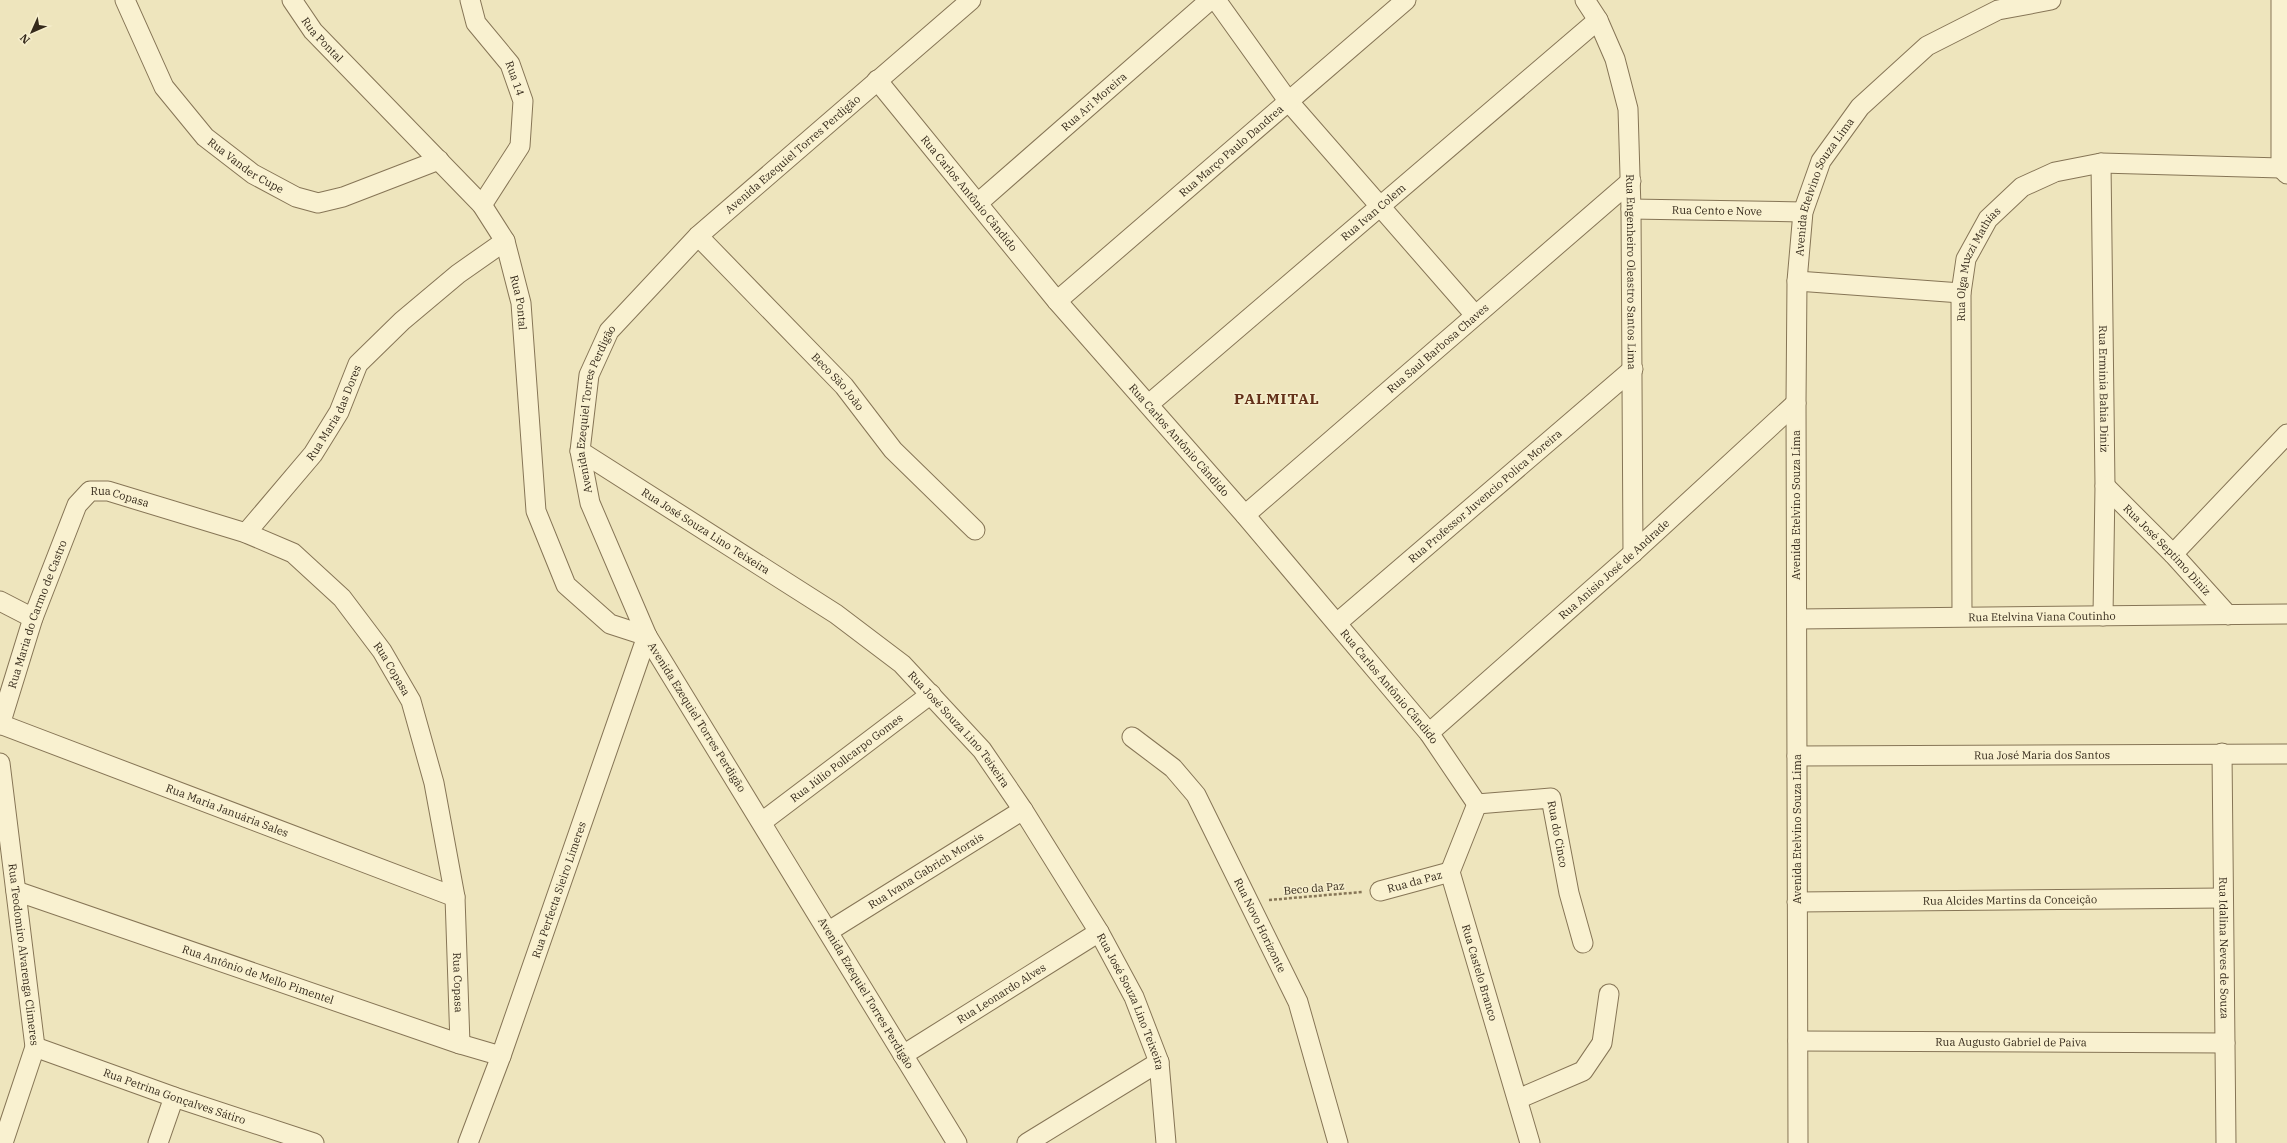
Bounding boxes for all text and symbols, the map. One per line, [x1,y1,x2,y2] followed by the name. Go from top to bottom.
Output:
[12,12,52,52] north arrow
[299,14,346,65] street label: Rua Pontal
[17,31,33,47] text: N
[502,59,528,98] street label: Rua 14
[1058,69,1129,134] street label: Rua Ari Moreira
[722,92,863,216] street label: Avenida Ezequiel Torres Perdigão
[1176,102,1286,200] street label: Rua Março Paulo Dandrea
[1792,115,1857,257] street label: Avenida Etelvino Souza Lima
[918,132,1020,254] street label: Rua Carlos Antônio Cândido
[205,135,286,196] street label: Rua Vander Cupe
[1623,174,1639,370] street label: Rua Engenheiro Oleastro Santos Lima
[1338,180,1409,244] street label: Rua Ivan Colem
[1672,203,1762,218] street label: Rua Cento e Nove
[1954,204,2003,322] street label: Rua Olga Muzzi Mathias
[507,273,530,331] street label: Rua Pontal
[1384,300,1492,396] street label: Rua Saul Barbosa Chaves
[573,322,618,495] street label: Avenida Ezequiel Torres Perdigão
[2096,325,2112,453] street label: Rua Erminia Bahia Diniz
[809,350,867,413] street label: Beco São João
[303,363,364,464] street label: Rua Maria das Dores
[1126,381,1232,499] street label: Rua Carlos Antônio Cândido
[1234,389,1320,408] district label: PALMITAL
[1405,426,1565,566] street label: Rua Professor Juvencio Polica Moreira
[1789,430,1803,580] street label: Avenida Etelvino Souza Lima
[91,484,151,510] street label: Rua Copasa
[639,485,773,577] street label: Rua José Souza Lino Teixeira
[2120,501,2214,599] street label: Rua José Septimo Diniz
[1556,516,1672,622] street label: Rua Anisio José de Andrade
[5,538,70,690] street label: Rua Maria do Carmo de Castro
[1968,609,2116,624] street label: Rua Etelvina Viana Coutinho
[1337,626,1441,746] street label: Rua Carlos Antônio Cândido
[371,639,413,698] street label: Rua Copasa
[645,640,749,794] street label: Avenida Ezequiel Torres Perdigão
[905,668,1013,790] street label: Rua José Souza Lino Teixeira
[787,711,906,805] street label: Rua Júlio Pollcarpo Gomes
[1974,748,2110,762] street label: Rua José Maria dos Santos
[1790,754,1804,904] street label: Avenida Etelvino Souza Lima
[164,781,290,840] street label: Rua Maria Januária Sales
[1545,800,1571,869] street label: Rua do Cinco
[529,820,589,960] street label: Rua Perfecta Sieiro Limeres
[865,829,986,912] street label: Rua Ivana Gabrich Morais
[5,863,42,1046] street label: Rua Teodomiro Alvarenga Climeres
[1386,867,1444,896] street label: Rua da Paz
[1231,876,1289,975] street label: Rua Novo Horizonte
[2216,877,2232,1019] street label: Rua Idalina Neves de Souza
[1283,878,1345,898] street label: Beco da Paz
[1923,892,2097,908] street label: Rua Alcides Martins da Conceição
[815,915,917,1071] street label: Avenida Ezequiel Torres Perdigão
[1459,923,1501,1023] street label: Rua Castelo Branco
[1094,931,1167,1071] street label: Rua José Souza Lino Teixeira
[180,942,336,1007] street label: Rua Antônio de Mello Pimentel
[450,952,466,1013] street label: Rua Copasa
[954,960,1048,1027] street label: Rua Leonardo Alves
[1935,1035,2087,1049] street label: Rua Augusto Gabriel de Paiva
[101,1065,248,1127] street label: Rua Petrina Gonçalves Sátiro

